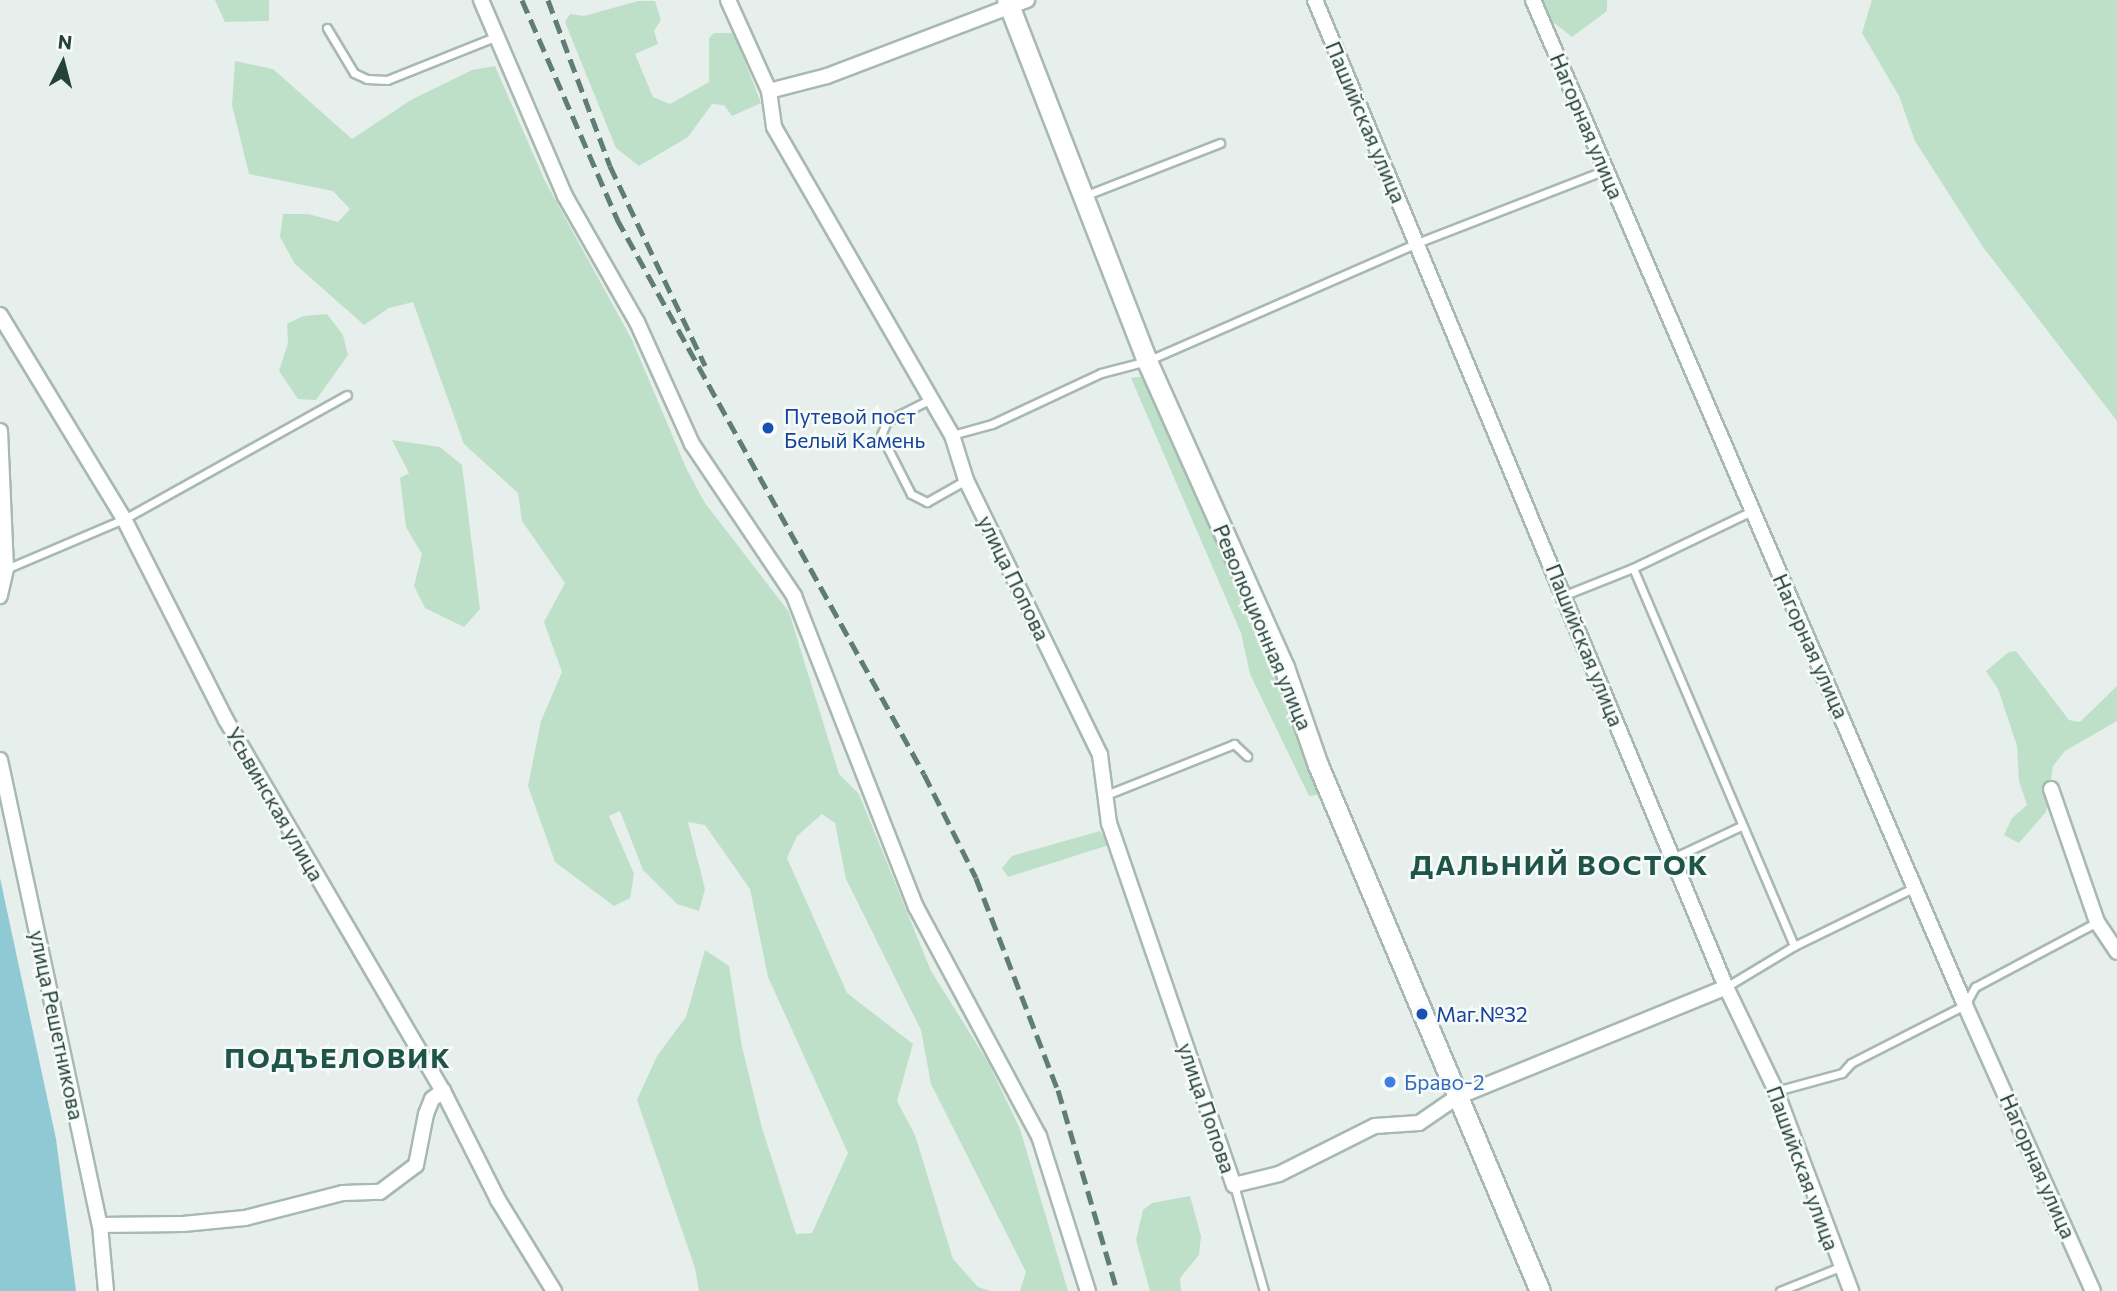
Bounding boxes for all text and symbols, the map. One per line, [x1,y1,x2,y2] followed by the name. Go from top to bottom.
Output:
[28,28,98,98] north arrow
[57,29,74,54] text: N
[1321,37,1411,207] street label: Пашийская улица
[1545,49,1629,203] street label: Нагорная улица
[784,403,925,453] place label: Путевой пост Белый Камень
[758,418,778,438] marker: Путевой пост Белый Камень
[973,511,1055,645] street label: улица Попова
[1208,520,1318,734] street label: Революционная улица
[1541,560,1629,730] street label: Пашийская улица
[1768,570,1854,722] street label: Нагорная улица
[221,723,329,885] street label: Усьвинская улица
[1412,847,1708,881] district label: ДАЛЬНИЙ ВОСТОК
[25,928,89,1122] street label: улица Решетникова
[1436,1001,1528,1027] place label: Маг.№32
[1414,1006,1430,1022] marker: Маг.№32
[1173,1039,1241,1177] street label: улица Попова
[225,1040,451,1074] district label: ПОДЪЕЛОВИК
[1404,1069,1485,1095] place label: Браво-2
[1382,1074,1398,1090] marker: Браво-2
[1762,1082,1844,1254] street label: Пашийская улица
[1995,1090,2081,1242] street label: Нагорная улица

